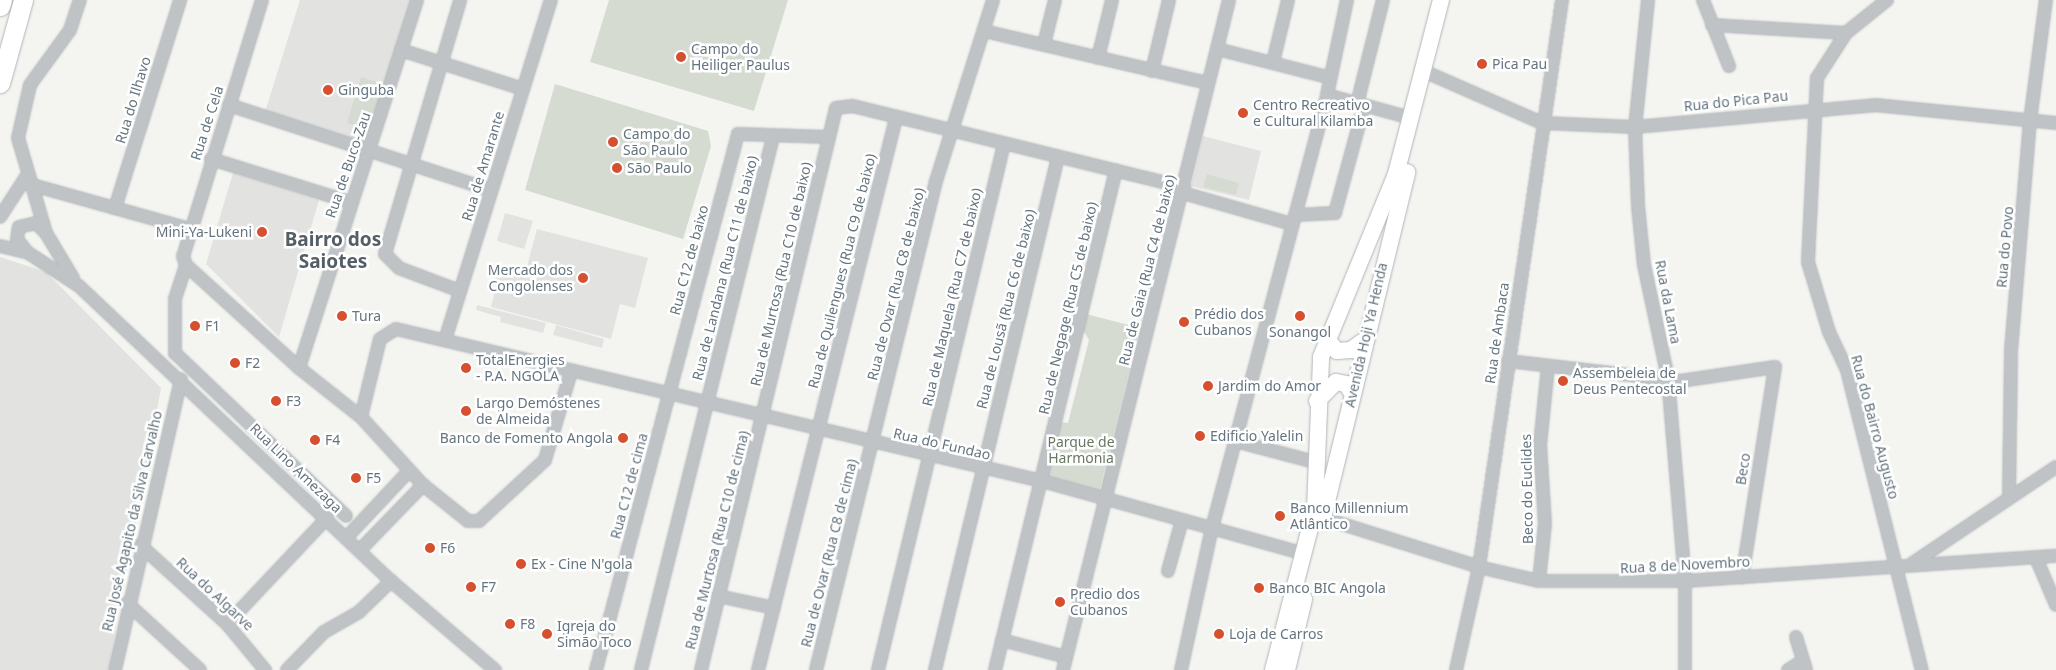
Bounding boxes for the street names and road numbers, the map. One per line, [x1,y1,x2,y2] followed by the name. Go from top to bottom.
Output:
[112,55,154,145] street label: Rua do Ilhavo
[187,84,227,162] street label: Rua de Cela
[1683,87,1789,115] street label: Rua do Pica Pau
[458,109,508,223] street label: Rua de Amarante
[322,110,374,220] street label: Rua de Buco-Zau
[805,152,879,390] street label: Rua de Quilengues (Rua C9 de baixo)
[689,154,761,382] street label: Rua de Landana (Rua C11 de baixo)
[747,160,815,388] street label: Rua de Murtosa (Rua C10 de baixo)
[1115,173,1179,367] street label: Rua de Gaia (Rua C4 de baixo)
[864,186,928,382] street label: Rua de Ovar (Rua C8 de baixo)
[919,186,985,408] street label: Rua de Maquela (Rua C7 de baixo)
[1035,200,1101,416] street label: Rua de Negage (Rua C5 de baixo)
[666,203,712,317] street label: Rua C12 de baixo
[1993,206,2017,288] street label: Rua do Povo
[973,207,1039,411] street label: Rua de Lousã (Rua C6 de baixo)
[1652,259,1684,345] street label: Rua da Lama
[1341,261,1391,409] street label: Avenida Hoji Ya Henda
[1482,281,1512,385] street label: Rua de Ambaca
[1848,353,1902,501] street label: Rua do Bairro Augusto
[98,409,166,633] street label: Rua José Agapito da Silva Carvalho
[247,420,345,516] street label: Rua Lino Amezaga
[892,425,992,463] street label: Rua do Fundao
[682,429,752,651] street label: Rua de Murtosa (Rua C10 de cima)
[607,431,651,541] street label: Rua C12 de cima
[1518,434,1536,544] street label: Beco do Euclides
[1732,452,1754,486] street label: Beco
[797,457,861,649] street label: Rua de Ovar (Rua C8 de cima)
[1620,553,1750,577] street label: Rua 8 de Novembro
[173,554,257,634] street label: Rua do Algarve

